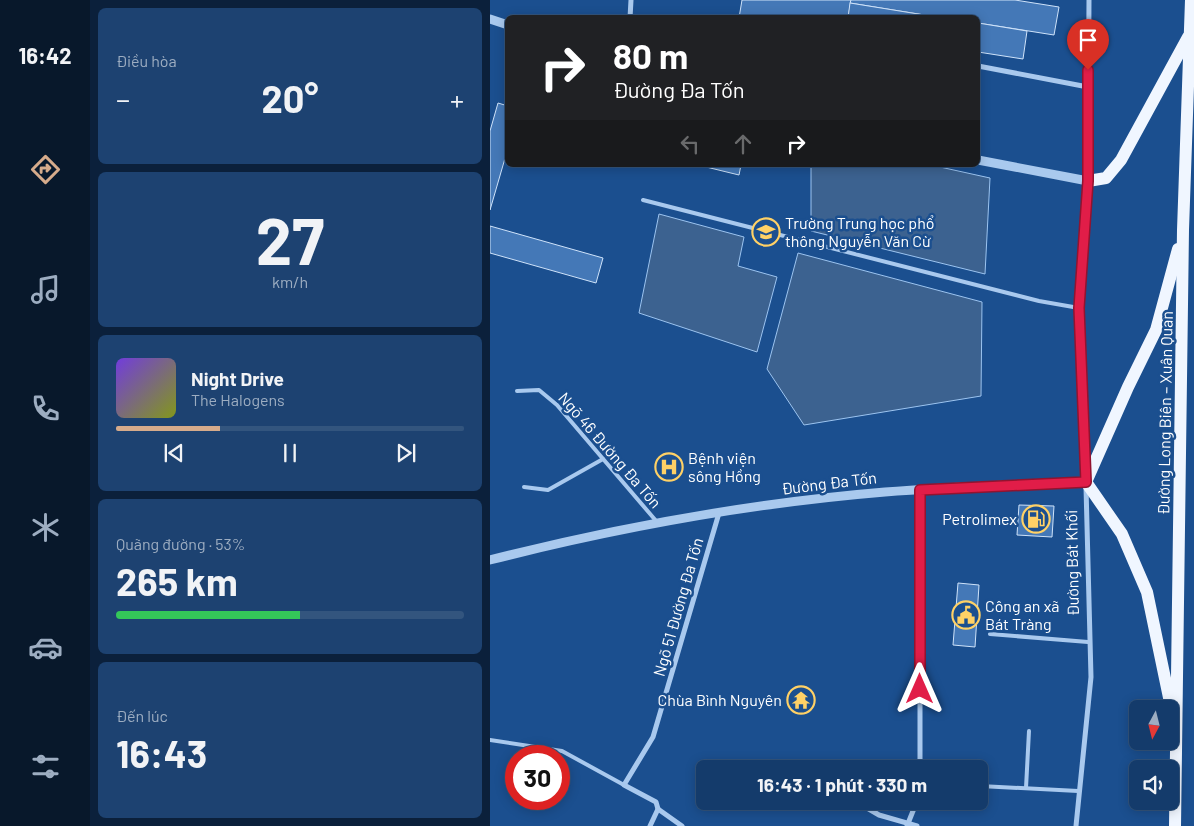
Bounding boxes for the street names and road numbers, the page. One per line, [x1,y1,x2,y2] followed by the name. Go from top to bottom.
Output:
[1153,311,1176,515] street label: Đường Long Biên – Xuân Quan
[555,388,666,511] street label: Ngõ 46 Đường Đa Tốn
[780,467,878,498] street label: Đường Đa Tốn
[1061,510,1082,616] street label: Đường Bát Khối
[649,535,706,678] street label: Ngõ 51 Đường Đa Tốn

